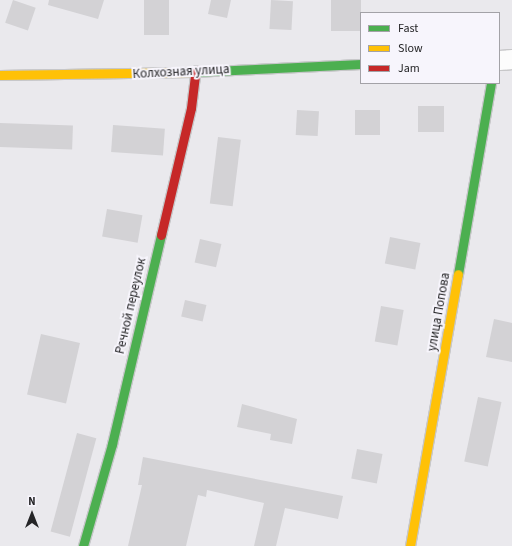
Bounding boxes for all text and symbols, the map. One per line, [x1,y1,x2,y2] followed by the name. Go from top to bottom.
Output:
[360,12,500,84] legend
[398,20,418,37] text: Fast
[398,40,423,57] text: Slow
[398,60,420,77] text: Jam
[132,62,230,82] street label: Колхозная улица
[112,256,150,356] street label: Речной переулок
[424,271,454,353] street label: улица Попова
[12,494,52,534] north arrow
[28,494,36,509] text: N

